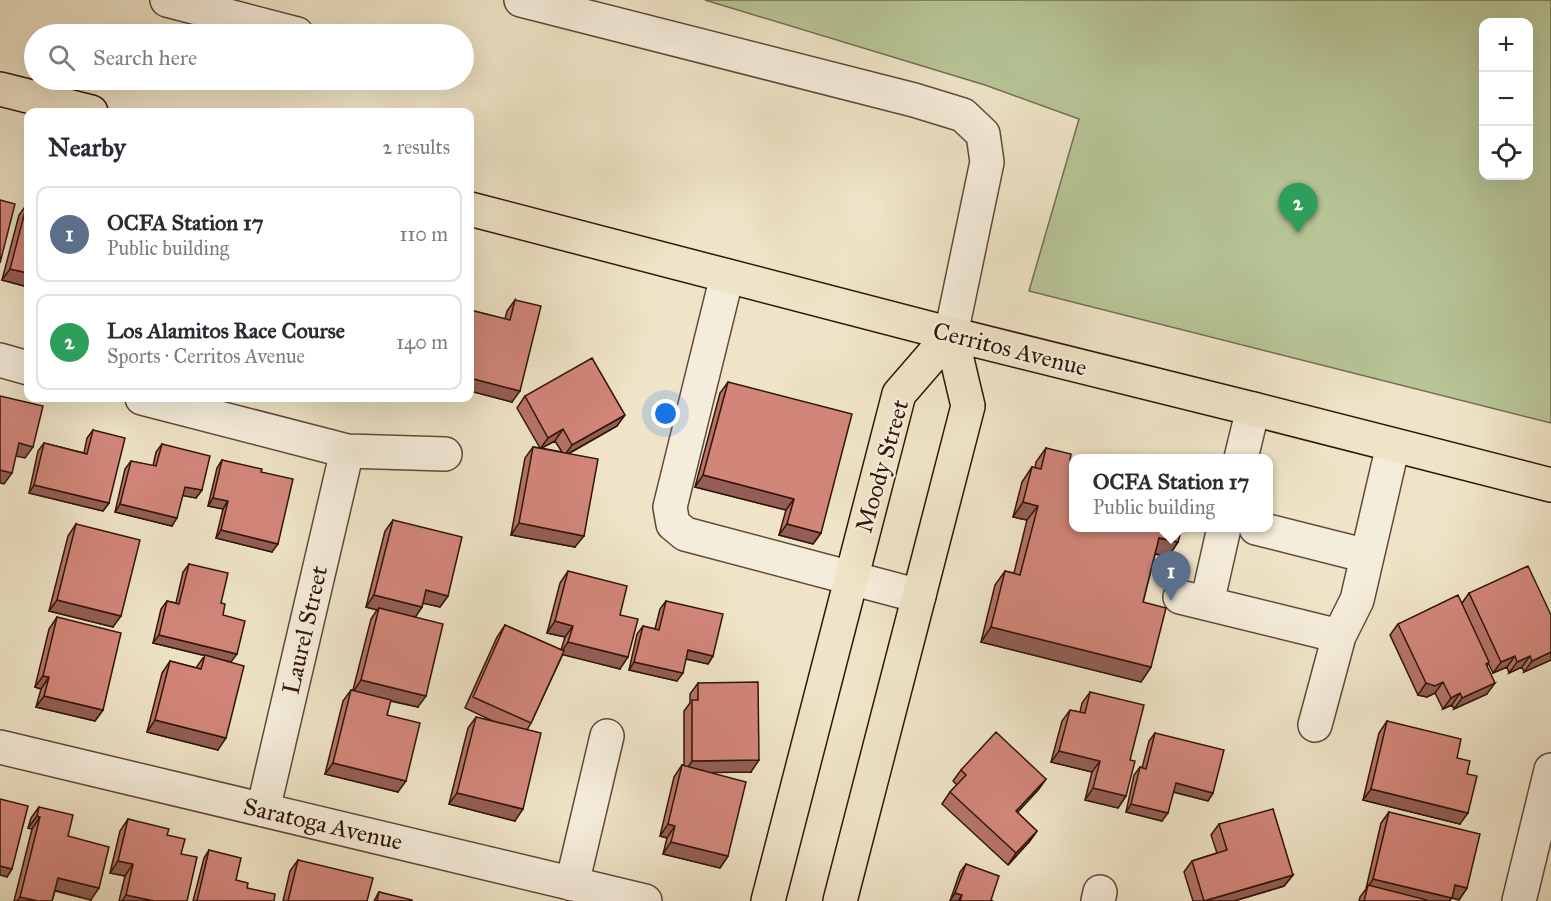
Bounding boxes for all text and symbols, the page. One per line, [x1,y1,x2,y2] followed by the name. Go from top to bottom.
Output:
[1479,18,1533,180] map controls
[1479,18,1533,72] button: +
[24,24,474,90] search box
[45,41,78,74] icon: search
[93,44,197,71] text: Search here
[1479,72,1533,126] button: −
[1479,126,1533,180] button: locate
[48,131,126,163] text: Nearby
[382,135,450,159] text: 2 results
[1278,184,1318,233] pin: 2
[107,209,263,236] text: OCFA Station 17
[66,222,73,246] text: 1
[400,222,448,246] text: 110 m
[107,236,229,260] text: Public building
[930,315,1090,383] street label: Cerritos Avenue
[107,317,345,344] text: Los Alamitos Race Course
[65,330,74,354] text: 2
[396,330,448,354] text: 140 m
[107,344,305,368] text: Sports · Cerritos Avenue
[849,396,915,536] street label: Moody Street
[651,399,680,428] your location
[1069,454,1273,532] popup
[1093,468,1249,495] text: OCFA Station 17
[1093,495,1215,519] text: Public building
[1152,552,1190,601] pin: 1
[276,562,334,697] street label: Laurel Street
[240,791,406,857] street label: Saratoga Avenue

